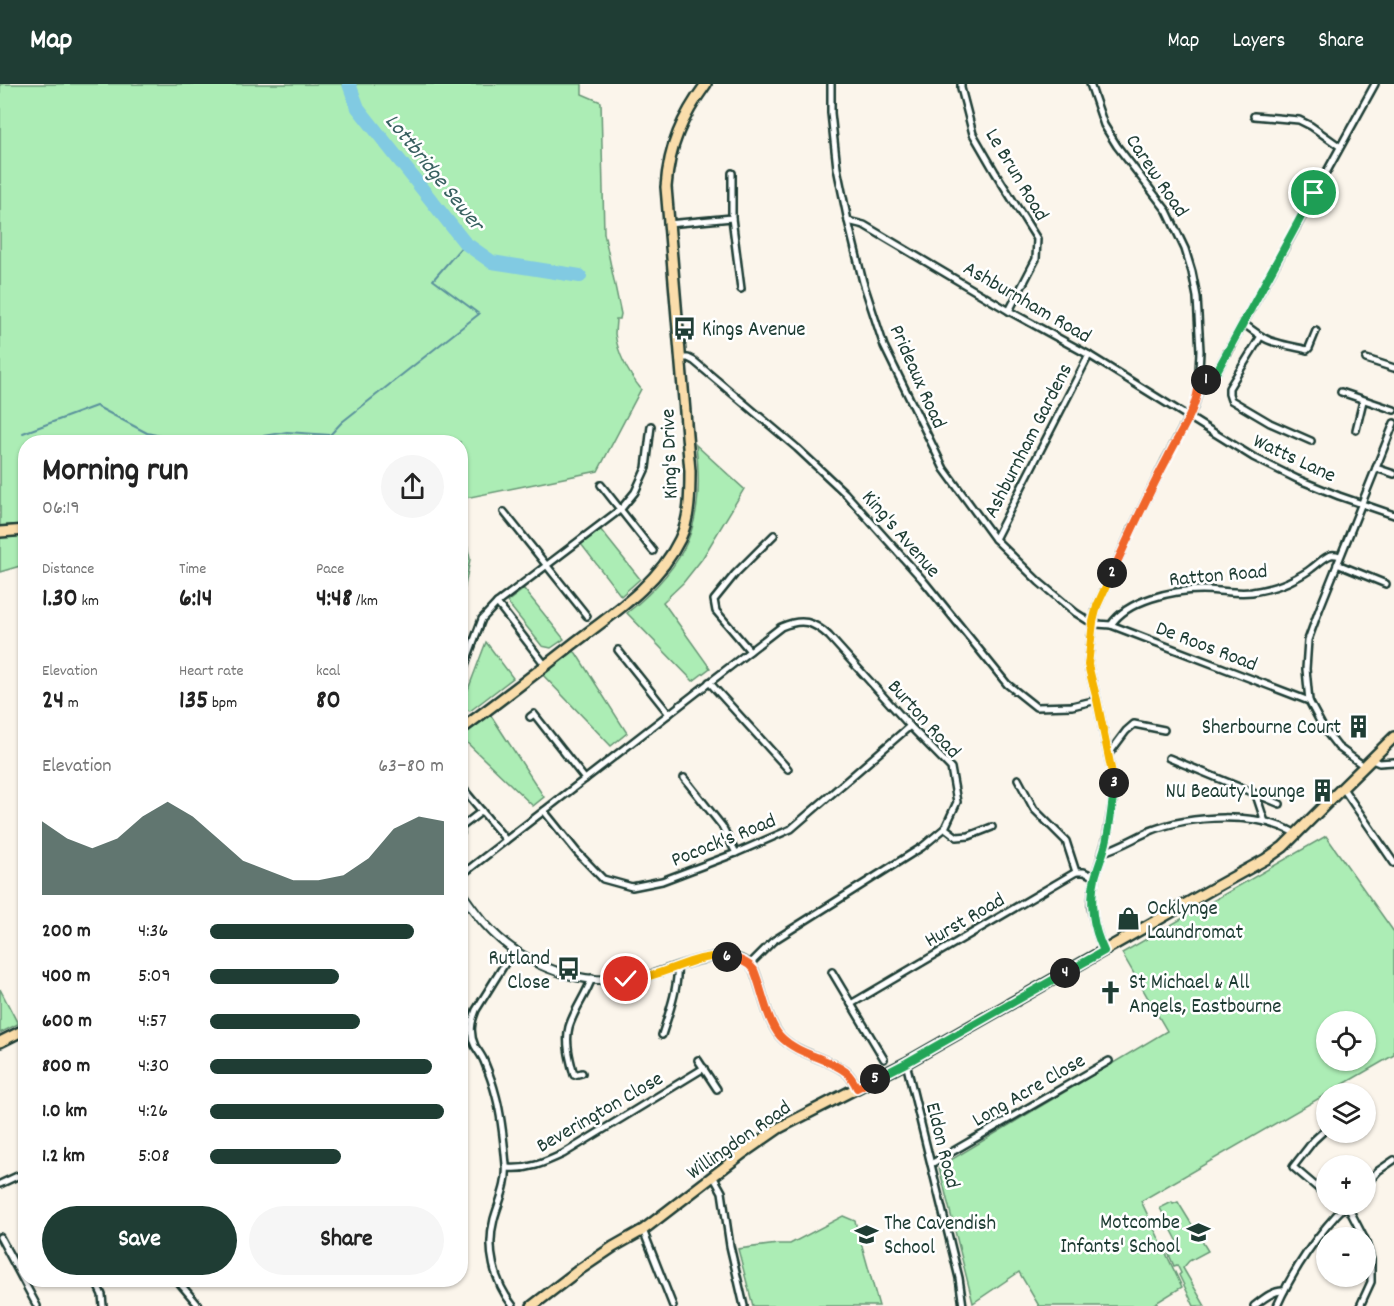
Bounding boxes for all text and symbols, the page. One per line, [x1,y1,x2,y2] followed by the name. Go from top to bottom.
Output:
[30,22,72,62] text: Map
[1168,27,1199,57] text: Map
[1232,27,1285,57] text: Layers
[1318,27,1364,57] text: Share
[376,108,492,241] water label: Lottbridge Sewer
[976,124,1055,228] street label: Le Brun Road
[1117,129,1194,224] street label: Carew Road
[1288,167,1339,218] pin
[1297,176,1330,209] icon: arrive
[957,255,1096,352] street label: Ashburnham Road
[671,315,697,341] bus stop icon: Kings Avenue
[702,316,806,346] place label: Kings Avenue
[880,320,953,434] street label: Prideaux Road
[978,359,1082,524] street label: Ashburnham Gardens
[1191,365,1221,395] pin: 1
[1204,368,1208,391] text: 1
[654,408,688,500] street label: King's Drive
[1247,427,1340,492] street label: Watts Lane
[42,449,189,496] text: Morning run
[381,455,444,518] button: share
[853,484,946,585] street label: King's Avenue
[42,495,80,523] text: 06:19
[42,558,94,581] text: Distance
[179,558,206,581] text: Time
[316,558,344,581] text: Pace
[1097,558,1127,588] pin: 2
[1168,558,1269,596] street label: Ratton Road
[1109,561,1116,584] text: 2
[42,581,78,618] text: 1.30
[179,581,213,618] text: 6:14
[316,581,352,618] text: 4:48
[78,590,99,613] text: km
[352,590,378,613] text: /km
[1151,615,1261,681] street label: De Roos Road
[42,660,98,683] text: Elevation
[179,660,244,683] text: Heart rate
[316,660,340,683] text: kcal
[879,674,967,766] street label: Burton Road
[42,683,64,720] text: 24
[179,683,208,720] text: 135
[316,683,341,720] text: 80
[64,692,79,715] text: m
[208,692,237,715] text: bpm
[1346,713,1372,739] building icon: Sherbourne Court
[1202,714,1341,744] place label: Sherbourne Court
[42,753,112,781] text: Elevation
[378,753,444,781] text: 63–80 m
[1099,768,1129,798] pin: 3
[1110,771,1118,794] text: 3
[1310,777,1336,803] building icon: NU Beauty Lounge
[1165,778,1305,808] place label: NU Beauty Lounge
[667,807,781,876] street label: Pocock's Road
[920,887,1011,957] street label: Hurst Road
[1147,895,1243,949] place label: Ocklynge Laundromat
[1116,906,1142,932] shop icon: Ocklynge Laundromat
[42,918,91,946] text: 200 m
[138,918,168,946] text: 4:36
[712,942,742,972] pin: 6
[489,945,550,999] place label: Rutland Close
[723,945,731,968] text: 6
[600,953,651,1004] pin
[555,956,581,982] bus stop icon: Rutland Close
[1050,958,1080,988] pin: 4
[1062,961,1068,984] text: 4
[609,962,642,995] icon: check
[42,963,90,991] text: 400 m
[138,963,171,991] text: 5:09
[1129,969,1281,1023] place label: St Michael & All Angels, Eastbourne
[1098,980,1124,1006] church icon: St Michael & All Angels, Eastbourne
[42,1008,92,1036] text: 600 m
[138,1008,167,1036] text: 4:57
[1316,1011,1376,1287] map controls
[1316,1011,1376,1071] button: locate
[967,1047,1092,1136] street label: Long Acre Close
[42,1053,90,1081] text: 800 m
[138,1053,169,1081] text: 4:30
[860,1064,890,1094] pin: 5
[531,1065,670,1162] street label: Beverington Close
[871,1067,879,1090] text: 5
[1316,1083,1376,1143] button: layers
[681,1094,798,1189] street label: Willingdon Road
[42,1098,87,1126] text: 1.0 km
[138,1098,168,1126] text: 4:26
[916,1100,966,1192] street label: Eldon Road
[42,1143,85,1171] text: 1.2 km
[138,1143,170,1171] text: 5:08
[1316,1155,1376,1215] button: +
[42,1206,237,1275] button: Save
[249,1206,444,1275] button: Share
[1060,1209,1180,1263] place label: Motcombe Infants' School
[884,1210,996,1264] place label: The Cavendish School
[1185,1220,1211,1246] school or university icon: Motcombe Infants' School
[853,1221,879,1247] school or university icon: The Cavendish School
[1316,1227,1376,1287] button: −

